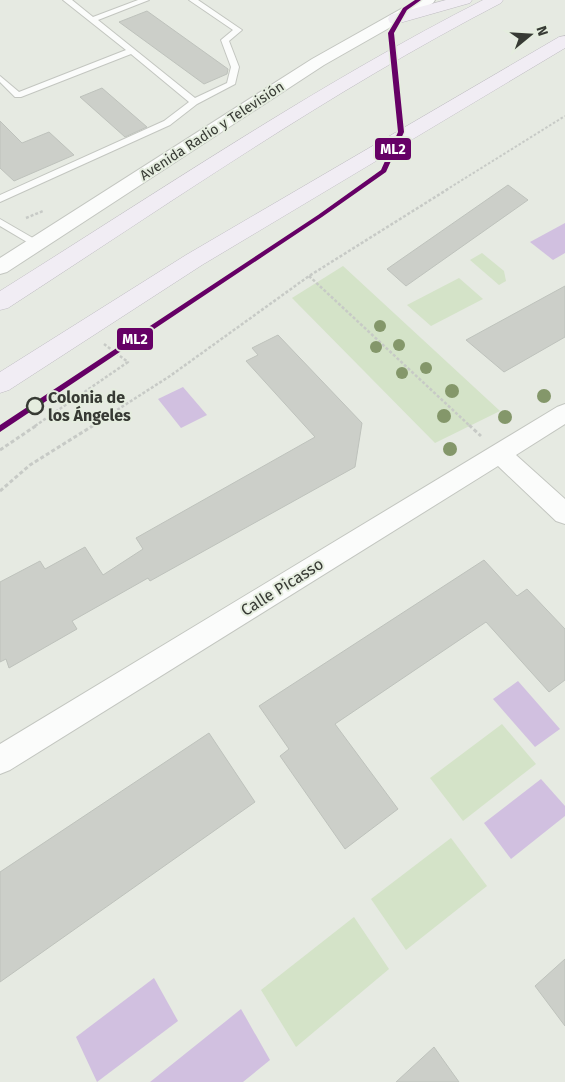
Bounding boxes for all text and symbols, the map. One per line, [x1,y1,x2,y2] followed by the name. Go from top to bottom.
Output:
[505,10,555,60] north arrow
[532,24,551,38] text: N
[137,78,287,184] street label: Avenida Radio y Televisión
[374,137,412,161] line badge: ML2
[380,141,406,158] text: ML2
[116,327,154,351] line badge: ML2
[122,331,148,348] text: ML2
[48,388,131,425] place label: Colonia de los Ángeles
[26,397,44,415] marker: Colonia de los Ángeles
[237,554,327,620] street label: Calle Picasso

